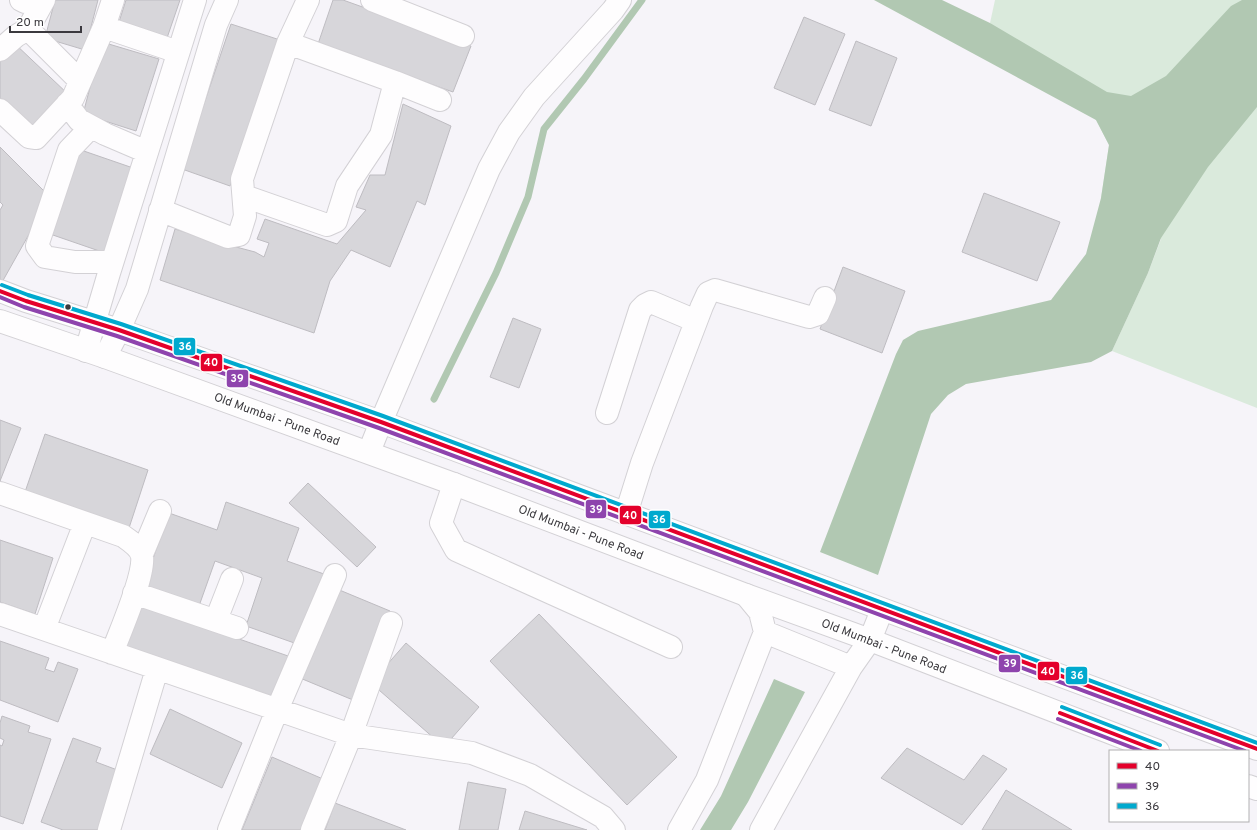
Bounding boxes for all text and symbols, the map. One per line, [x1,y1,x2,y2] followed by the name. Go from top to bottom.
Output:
[10,8,81,34] scale bar
[16,15,44,31] text: 20 m
[63,302,73,312] unlabelled marker
[173,337,196,356] line badge: 36
[178,340,192,354] text: 36
[200,353,223,372] line badge: 40
[204,356,218,370] text: 40
[226,369,249,388] line badge: 39
[230,372,244,386] text: 39
[211,390,342,450] street label: Old Mumbai - Pune Road
[585,499,607,519] line badge: 39
[516,502,646,564] street label: Old Mumbai - Pune Road
[589,503,603,517] text: 39
[619,505,642,525] line badge: 40
[623,509,637,523] text: 40
[648,510,671,529] line badge: 36
[652,513,666,527] text: 36
[819,616,949,678] street label: Old Mumbai - Pune Road
[998,654,1021,673] line badge: 39
[1003,657,1017,671] text: 39
[1037,661,1060,681] line badge: 40
[1041,665,1055,679] text: 40
[1065,666,1088,685] line badge: 36
[1070,669,1084,683] text: 36
[1109,750,1249,822] legend
[1145,759,1160,775] text: 40
[1145,779,1159,795] text: 39
[1145,799,1159,815] text: 36

